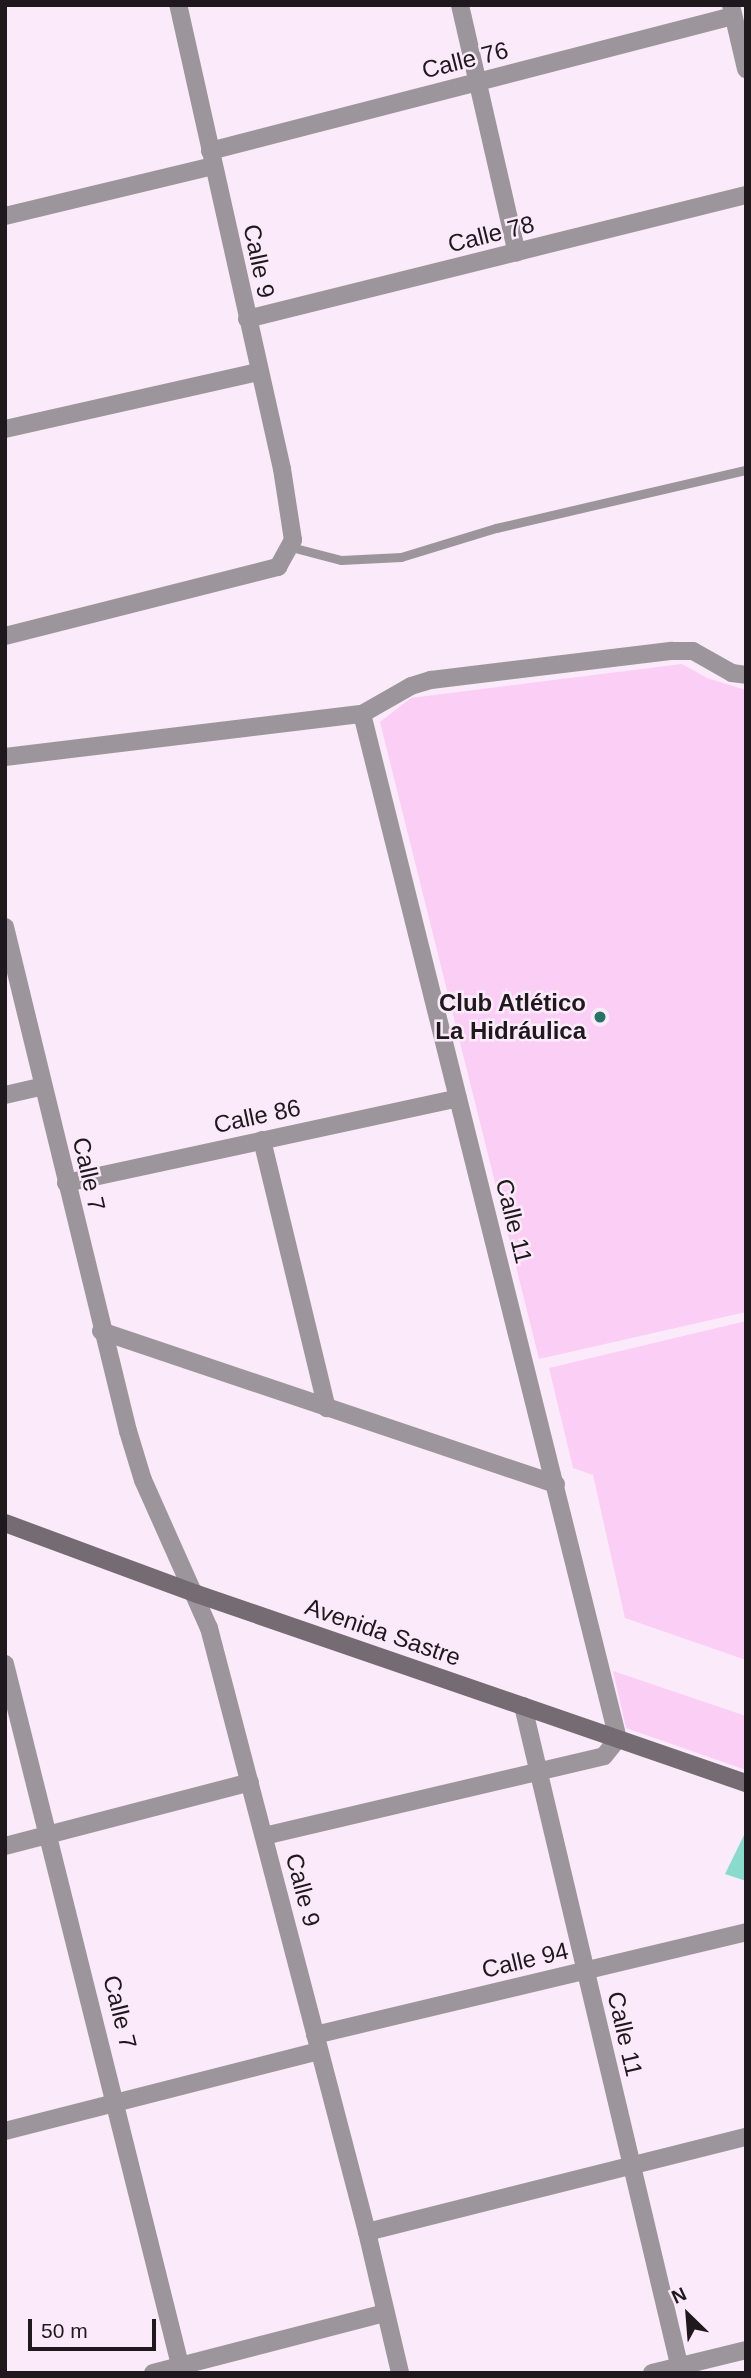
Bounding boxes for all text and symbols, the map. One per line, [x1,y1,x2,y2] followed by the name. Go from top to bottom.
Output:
[419,35,511,85] street label: Calle 76
[445,209,537,259] street label: Calle 78
[237,221,281,301] street label: Calle 9
[435,989,586,1045] place label: Club Atlético La Hidráulica
[592,1009,608,1025] marker: Club Atlético La Hidráulica
[211,1093,303,1139] street label: Calle 86
[67,1134,111,1214] street label: Calle 7
[490,1176,538,1266] street label: Calle 11
[302,1592,464,1672] street label: Avenida Sastre
[279,1850,327,1930] street label: Calle 9
[479,1936,571,1984] street label: Calle 94
[97,1972,143,2052] street label: Calle 7
[601,1989,649,2079] street label: Calle 11
[653,2280,723,2350] north arrow
[668,2283,690,2308] text: N
[32,2304,159,2348] scale bar
[41,2319,88,2342] text: 50 m

